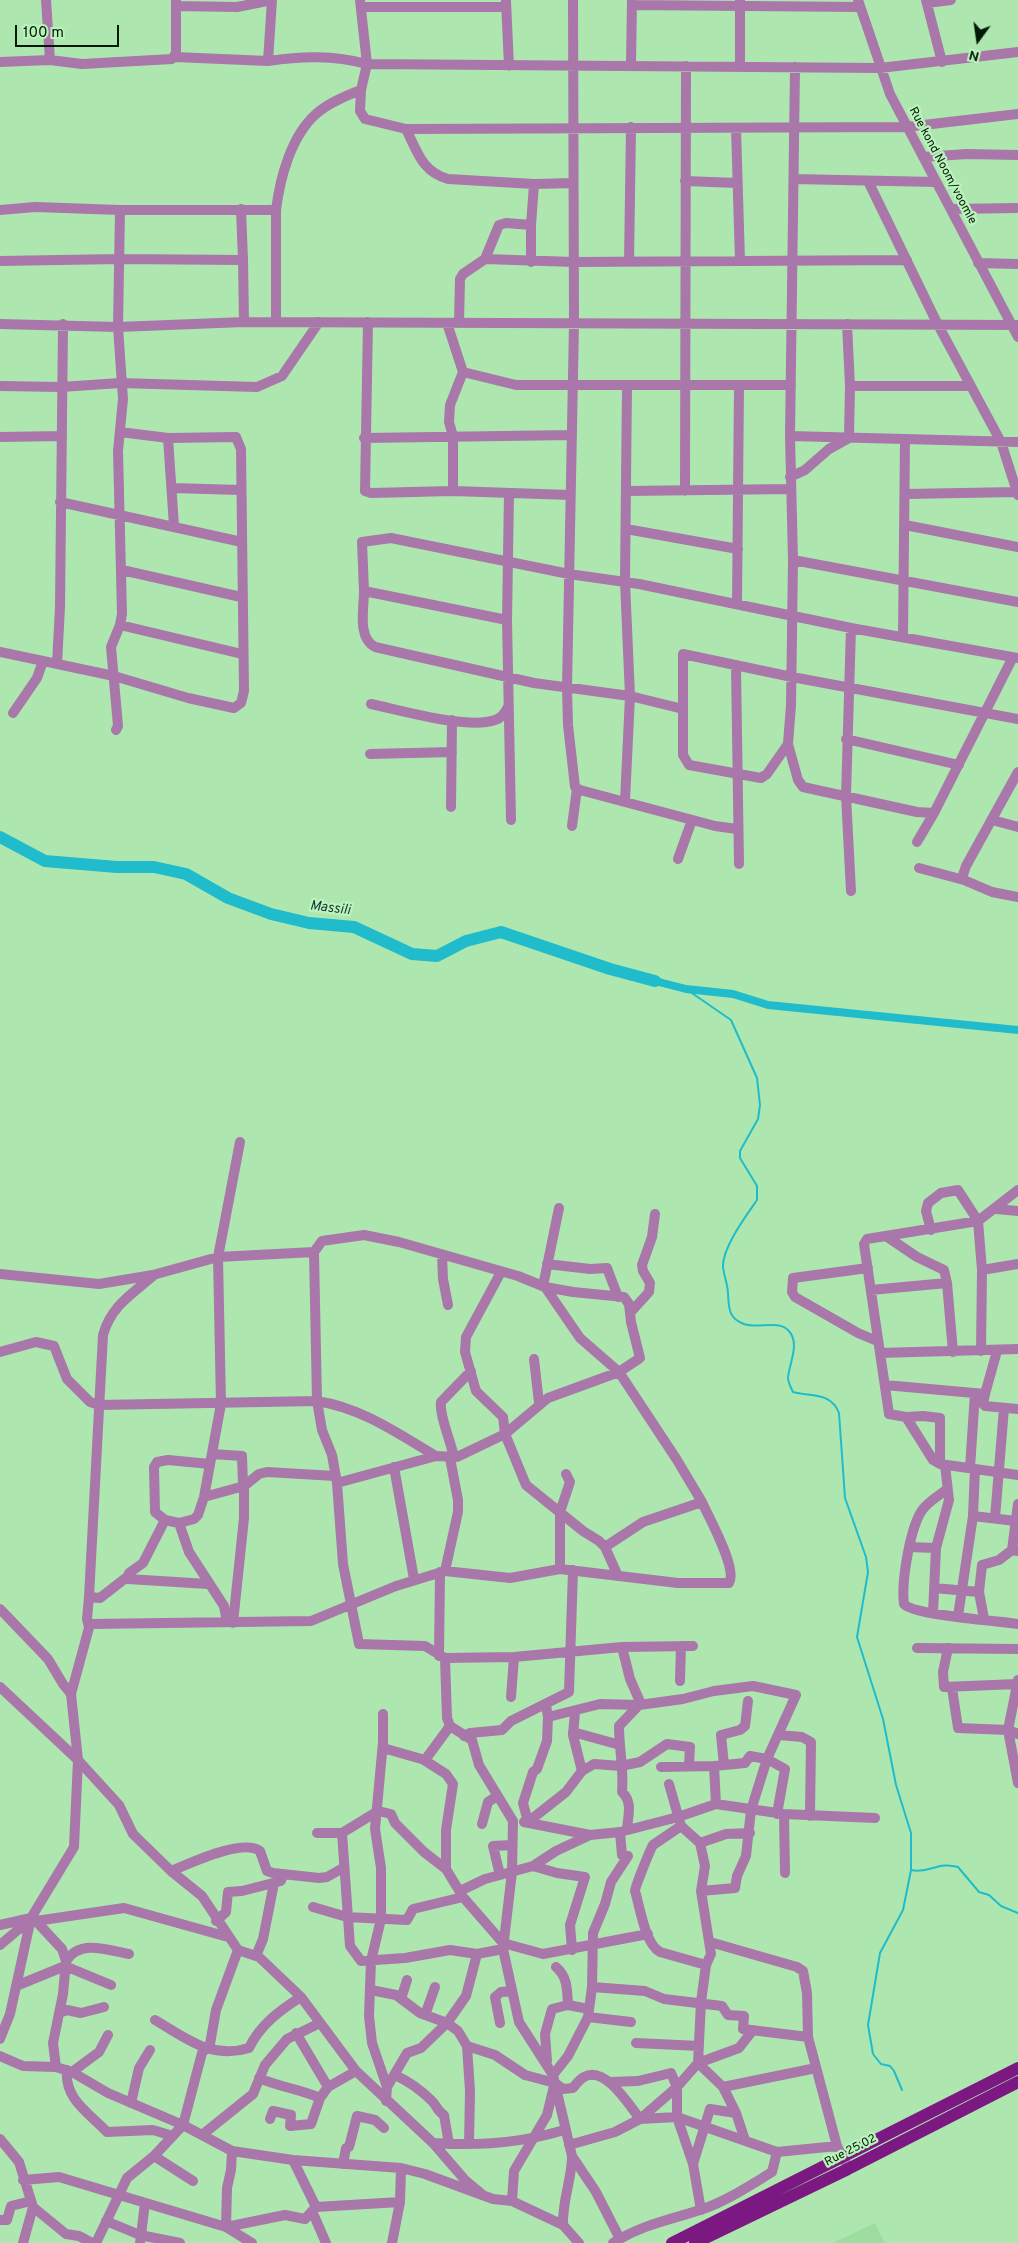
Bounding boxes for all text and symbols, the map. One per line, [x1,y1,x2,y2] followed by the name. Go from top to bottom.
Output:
[18,15,121,47] scale bar
[953,15,1003,65] north arrow
[23,24,64,43] text: 100 m
[967,46,981,65] text: N
[905,105,979,227] street label: Rue kond Noom/voomle
[309,898,351,920] water label: Massili
[823,2132,879,2170] street label: Rue 25.02

